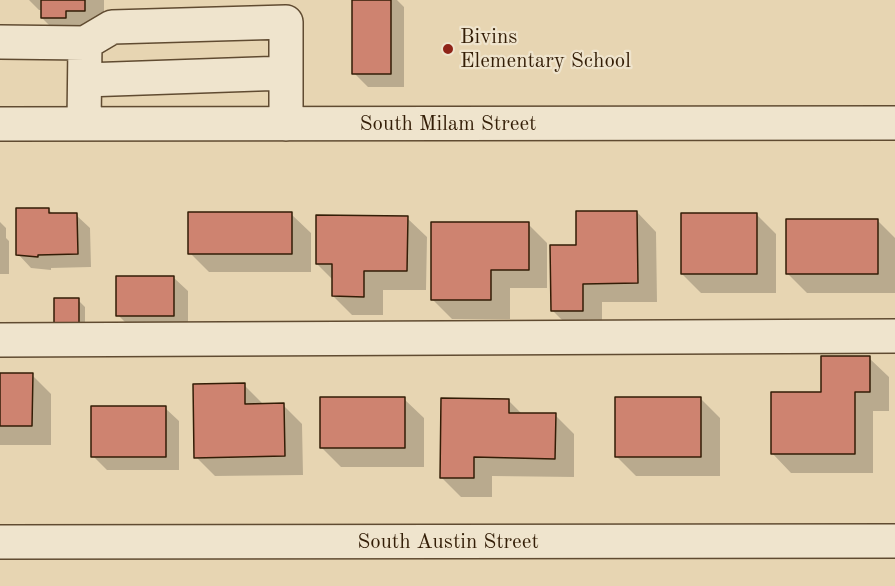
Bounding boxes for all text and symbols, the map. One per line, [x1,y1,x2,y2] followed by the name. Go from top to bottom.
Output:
[460,24,631,74] place label: Bivins Elementary School
[441,42,455,56] marker: Bivins Elementary School
[360,111,536,137] street label: South Milam Street
[357,529,539,555] street label: South Austin Street

